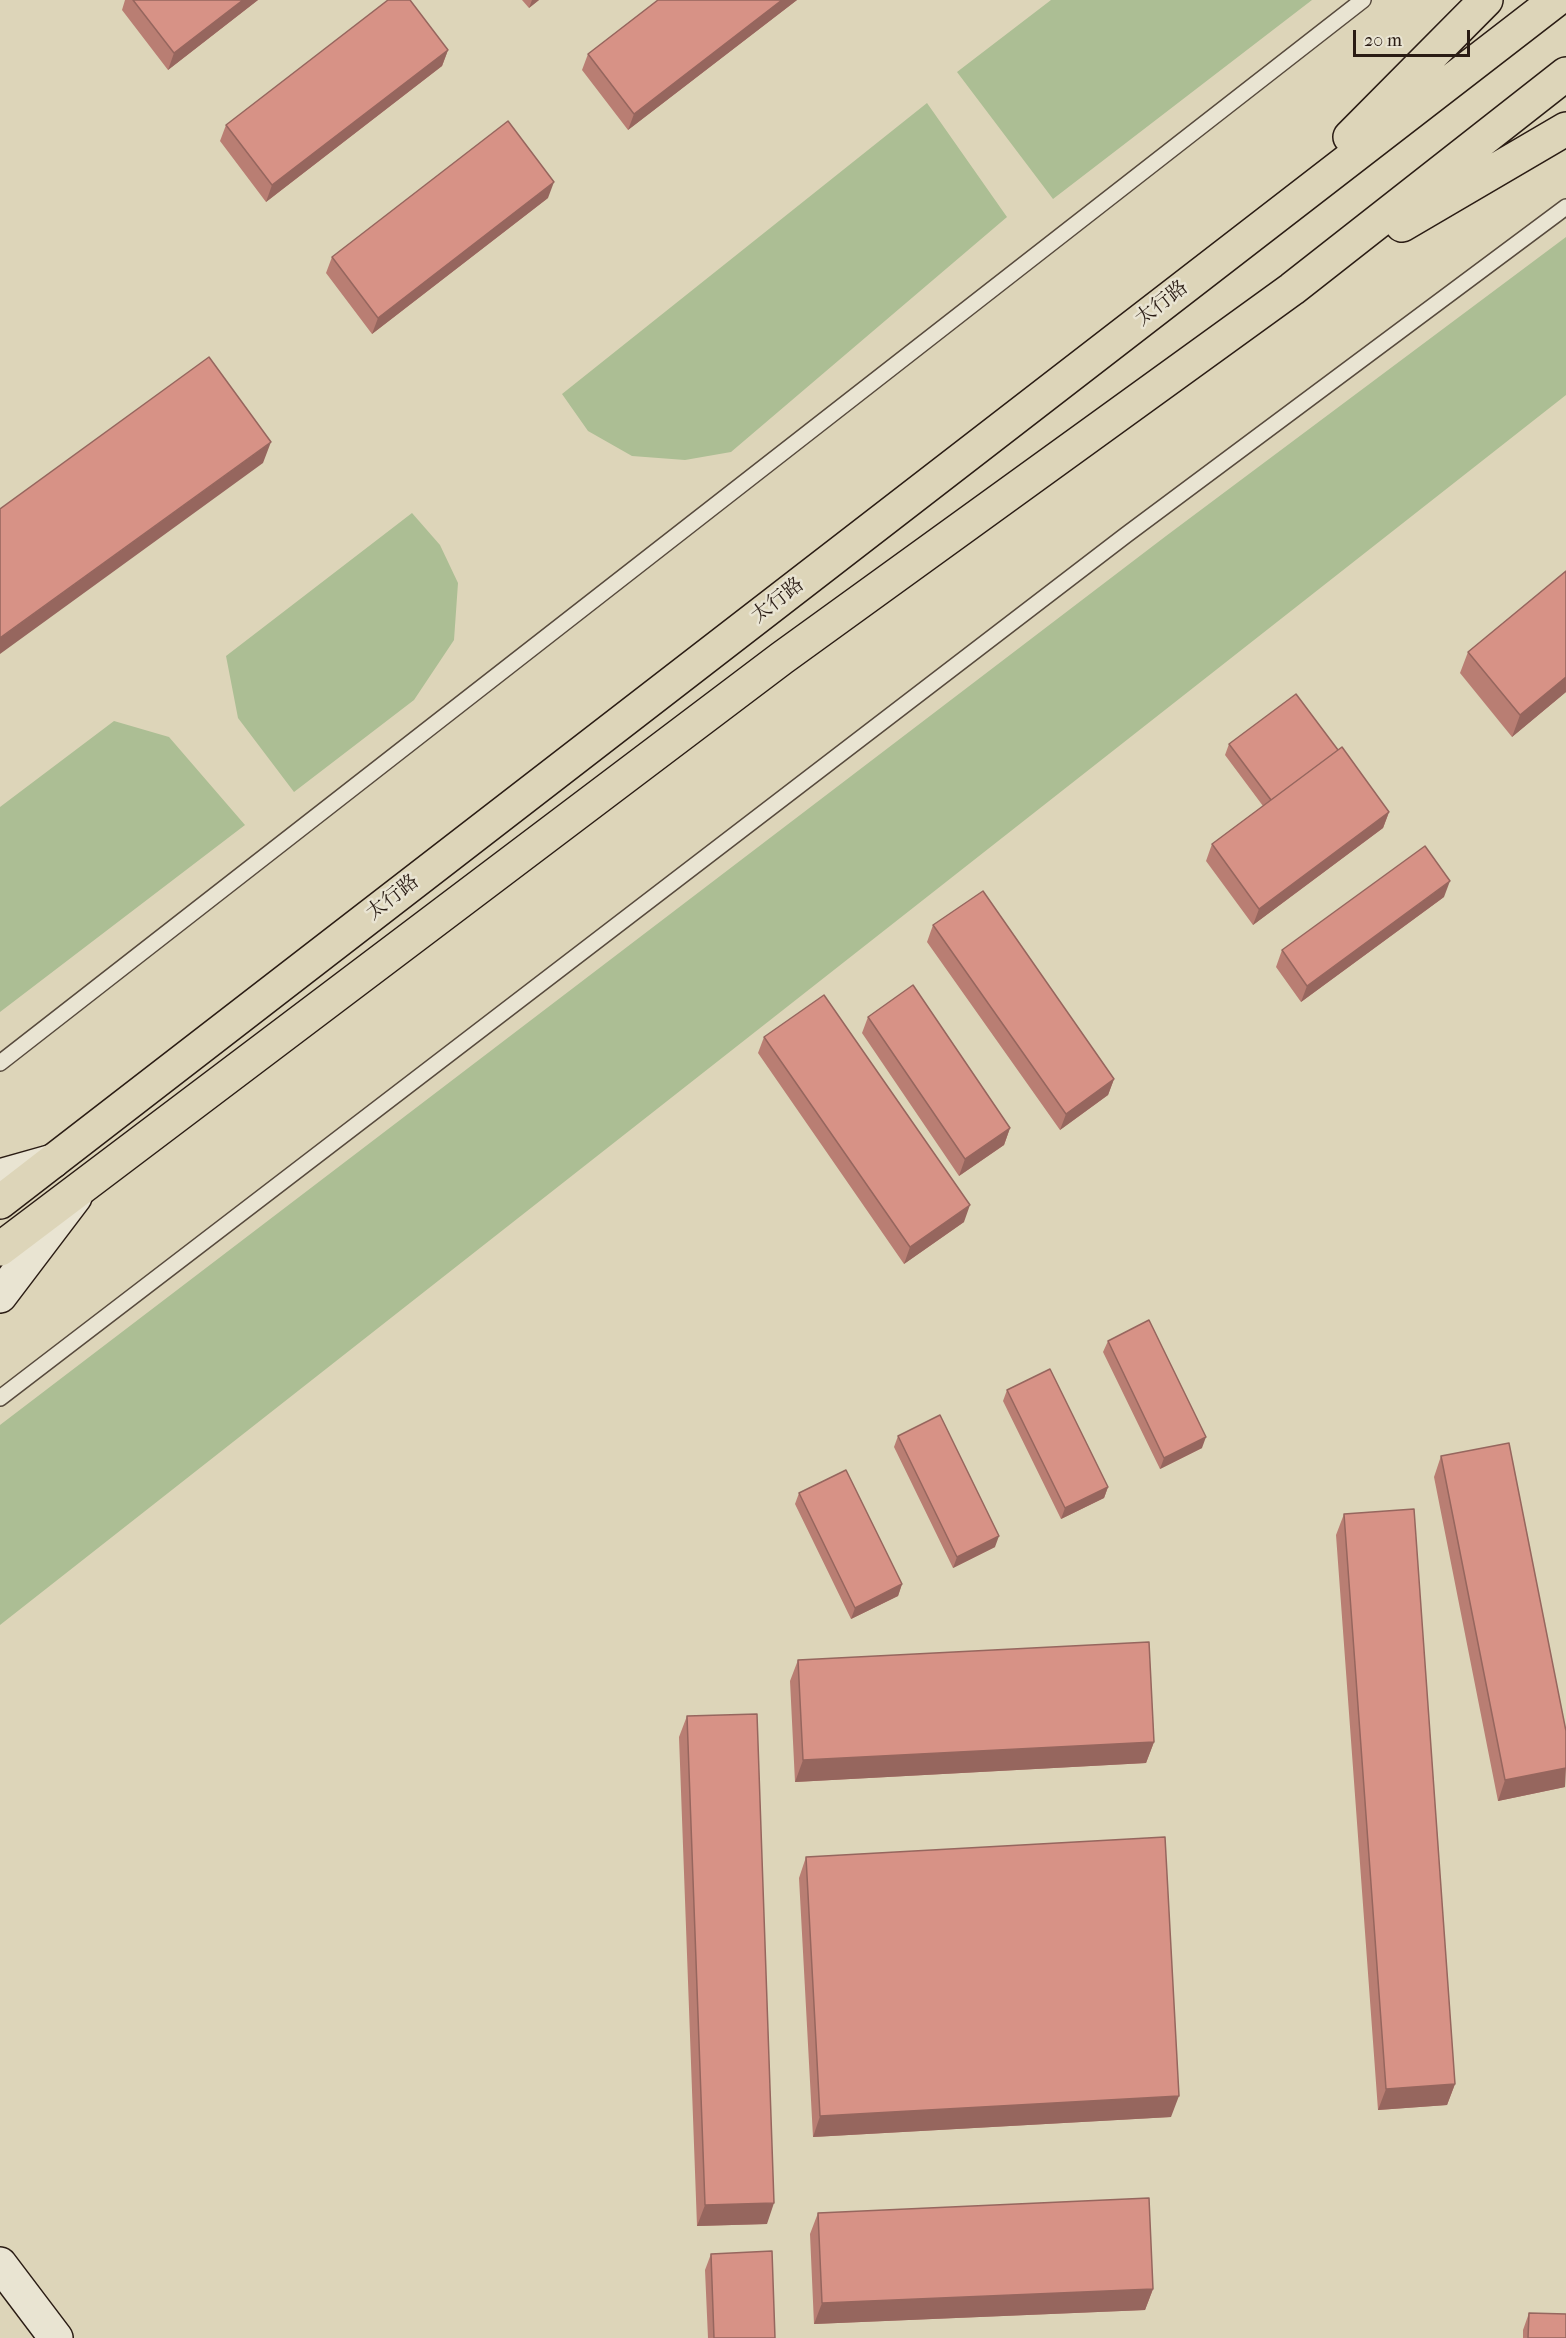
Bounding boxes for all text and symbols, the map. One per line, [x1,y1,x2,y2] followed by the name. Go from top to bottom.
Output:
[1356,18,1473,56] scale bar
[1364,30,1402,51] text: 20 m
[1131,276,1193,332] street label: 太行路
[747,573,809,629] street label: 太行路
[362,870,424,926] street label: 太行路

